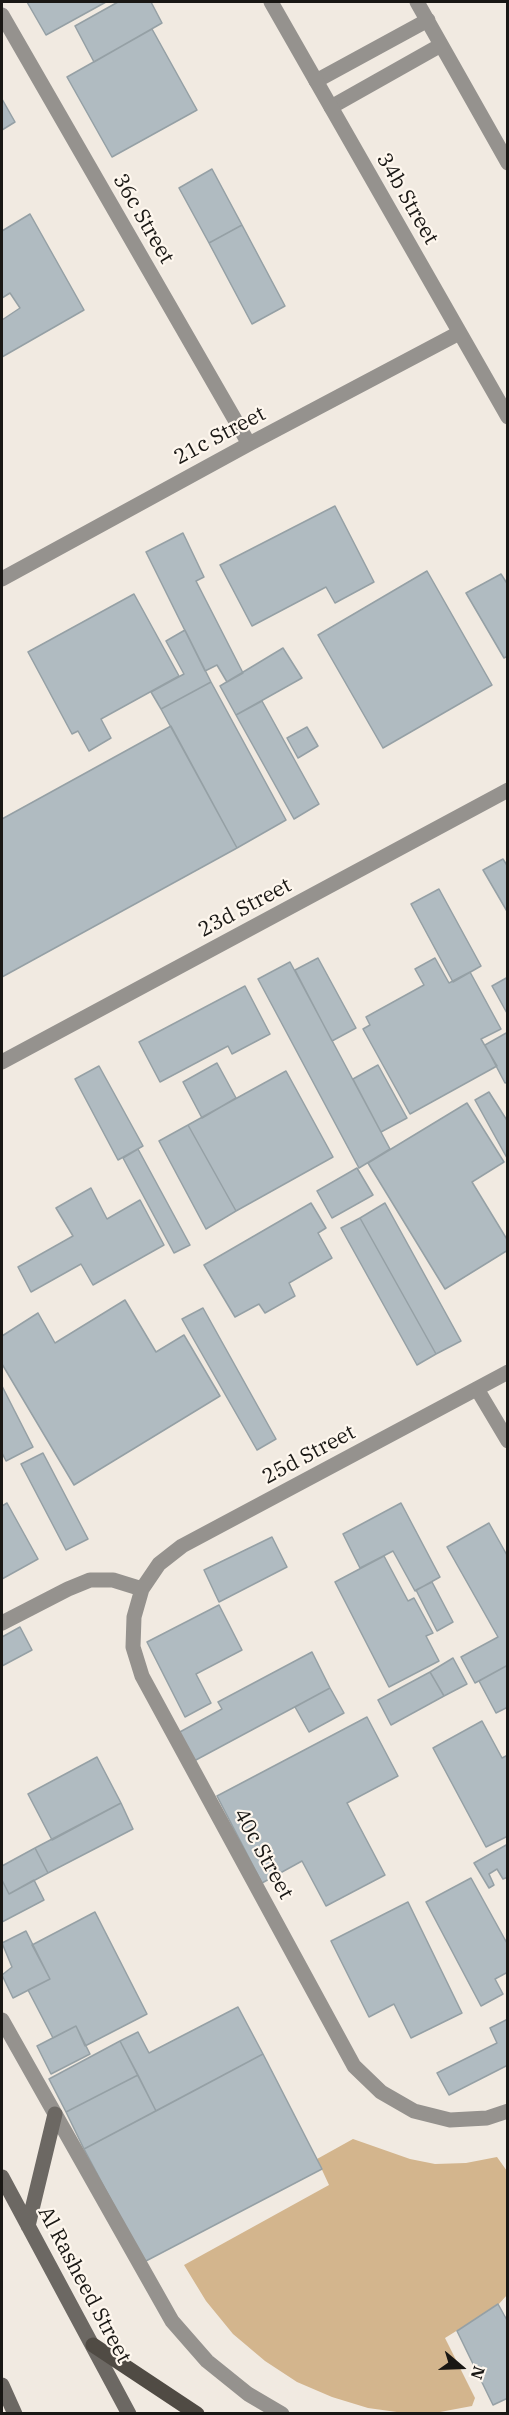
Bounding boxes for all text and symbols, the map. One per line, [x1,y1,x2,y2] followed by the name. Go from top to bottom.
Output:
[371,149,443,249] street label: 34b Street
[107,169,179,269] street label: 36c Street
[170,401,270,471] street label: 21c Street
[194,873,296,943] street label: 23d Street
[258,1420,360,1490] street label: 25d Street
[228,1804,298,1904] street label: 40c Street
[32,2202,136,2368] street label: Al Rasheed Street
[431,2337,491,2397] north arrow
[467,2364,490,2382] text: N

